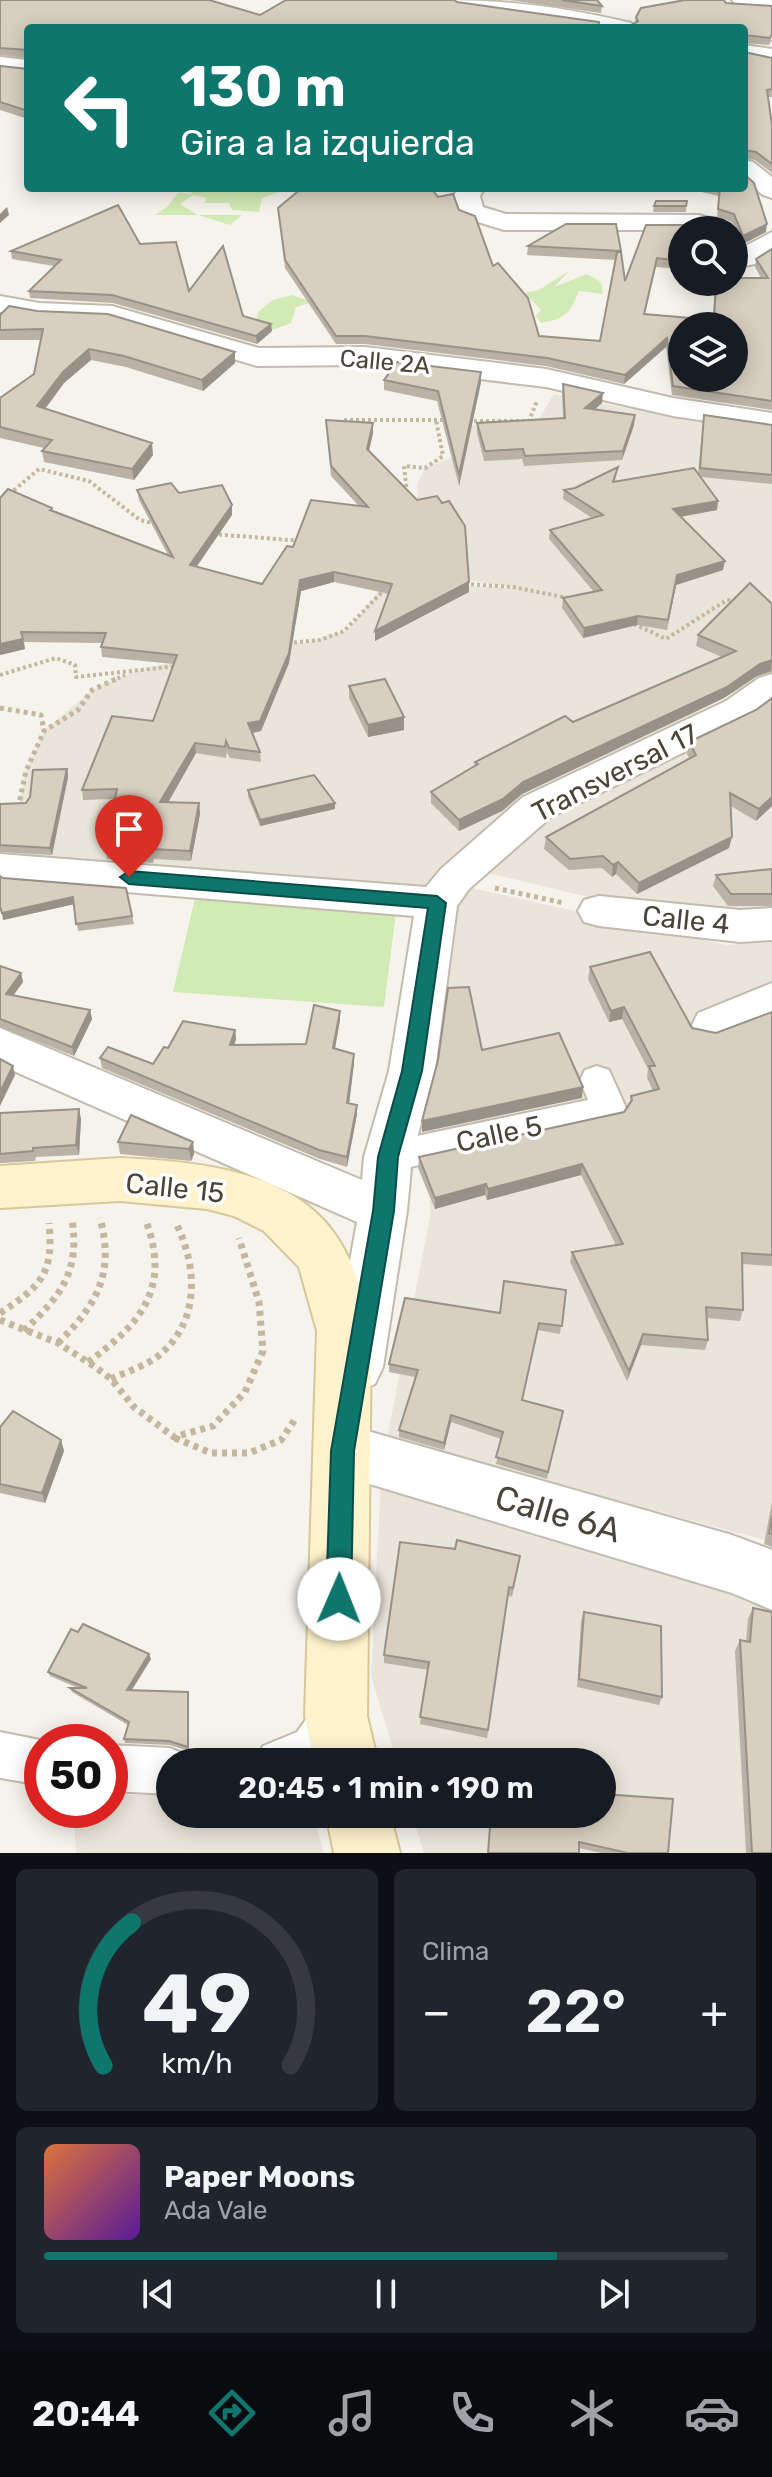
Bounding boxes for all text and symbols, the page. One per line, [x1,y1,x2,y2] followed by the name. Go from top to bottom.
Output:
[180,54,346,120] text: 130 m
[48,56,152,160] icon: left
[180,121,475,164] text: Gira a la izquierda
[668,216,748,392] map controls
[668,216,748,296] button: search
[668,312,748,392] button: layers
[339,344,431,380] street label: Calle 2A
[527,717,703,829] street label: Transversal 17
[95,795,163,877] pin
[107,807,151,851] icon: arrive
[641,899,731,941] street label: Calle 4
[453,1109,545,1159] street label: Calle 5
[124,1166,226,1210] street label: Calle 15
[491,1477,626,1551] street label: Calle 6A
[297,1557,381,1641] position arrow
[24,1724,128,1828] speed limit sign: 50
[238,1770,534,1806] text: 20:45 · 1 min · 190 m
[422,1936,489,1967] text: Clima
[142,1954,252,2053] text: 49
[525,1976,626,2047] text: 22°
[422,1986,451,2038] text: −
[701,1986,728,2038] text: +
[161,2046,233,2080] text: km/h
[164,2159,355,2195] text: Paper Moons
[164,2195,268,2226] text: Ada Vale
[136,2272,180,2316] icon: previous
[364,2272,408,2316] icon: pause
[592,2272,636,2316] icon: next
[204,2385,260,2441] icon: directions
[324,2385,380,2441] icon: music
[444,2385,500,2441] icon: phone
[564,2385,620,2441] icon: climate
[684,2385,740,2441] icon: car
[32,2392,140,2435] text: 20:44

